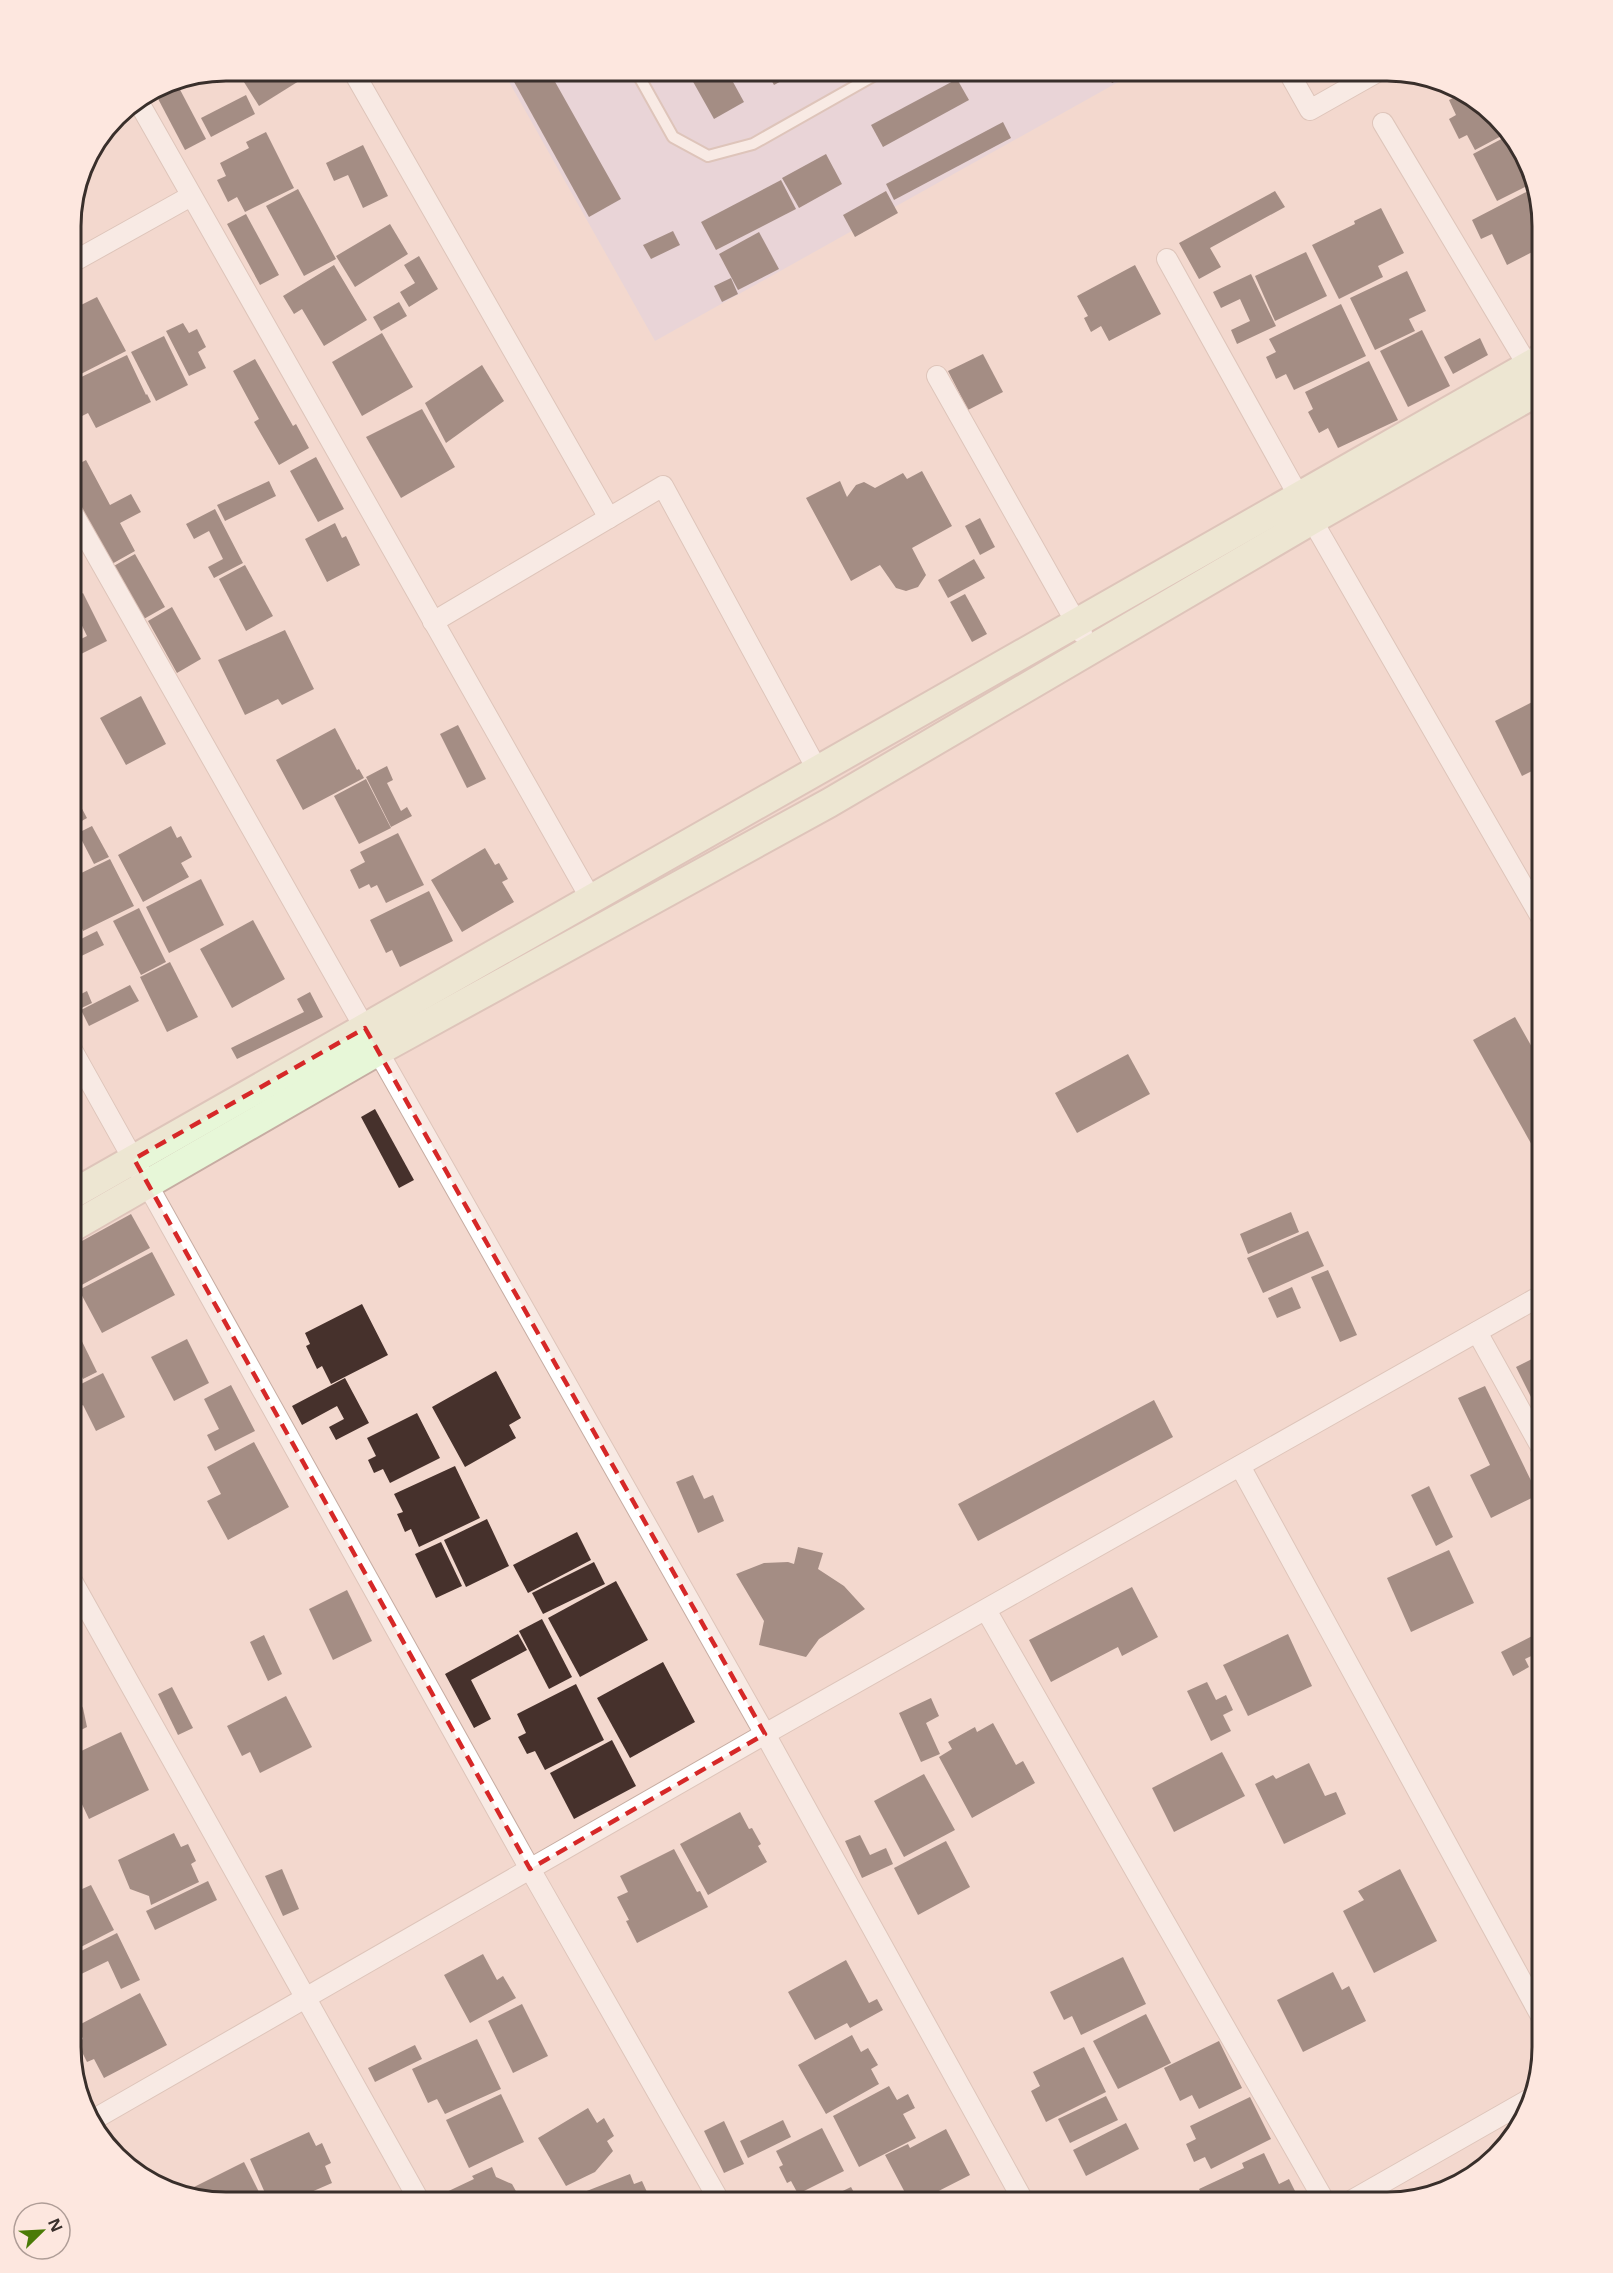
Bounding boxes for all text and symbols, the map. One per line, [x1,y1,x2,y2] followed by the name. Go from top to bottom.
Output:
[12,2201,72,2261] north arrow
[43,2214,68,2235] text: N

